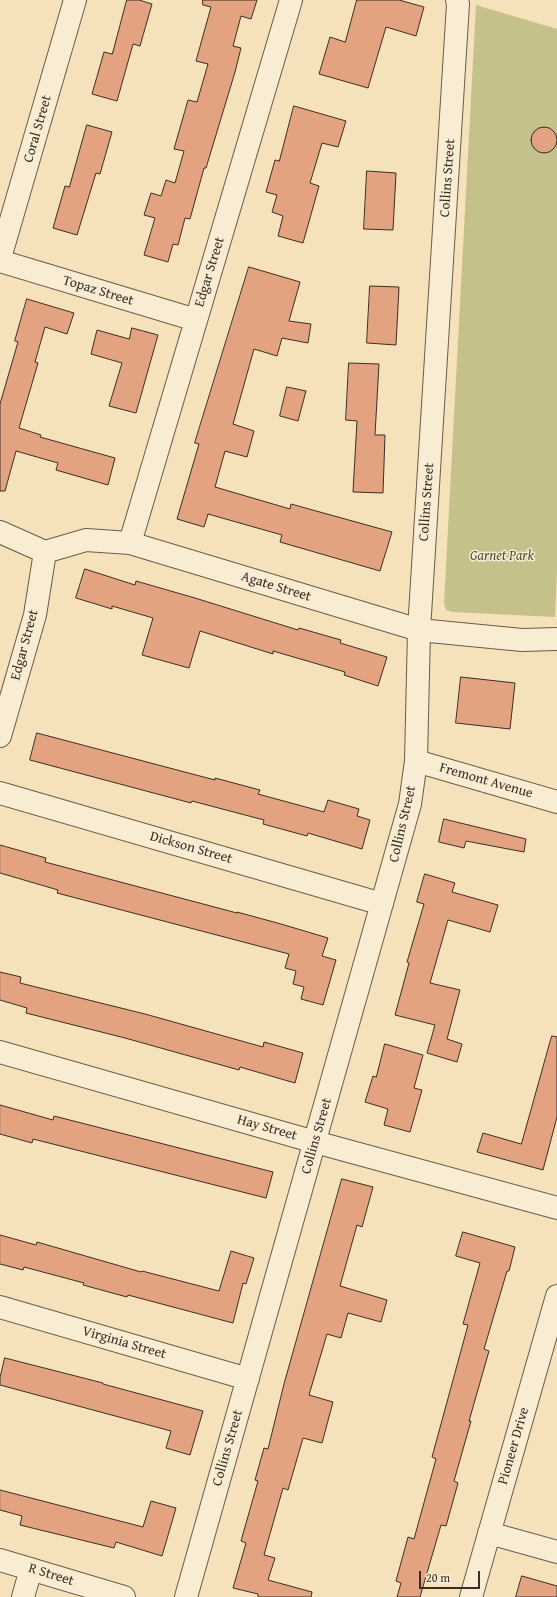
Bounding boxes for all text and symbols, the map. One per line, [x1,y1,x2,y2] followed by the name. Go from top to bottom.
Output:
[20,93,56,165] street label: Coral Street
[437,138,459,218] street label: Collins Street
[191,235,229,309] street label: Edgar Street
[61,272,135,310] street label: Topaz Street
[416,462,438,542] street label: Collins Street
[470,548,534,564] park label: Garnet Park
[239,568,313,606] street label: Agate Street
[8,608,42,682] street label: Edgar Street
[437,760,535,802] street label: Fremont Avenue
[386,784,420,864] street label: Collins Street
[148,828,234,868] street label: Dickson Street
[298,1096,336,1176] street label: Collins Street
[235,1111,299,1145] street label: Hay Street
[80,1323,168,1363] street label: Virginia Street
[495,1405,533,1487] street label: Pioneer Drive
[209,1408,247,1488] street label: Collins Street
[26,1560,76,1590] street label: R Street
[421,1563,482,1589] scale bar
[426,1569,450,1586] text: 20 m

